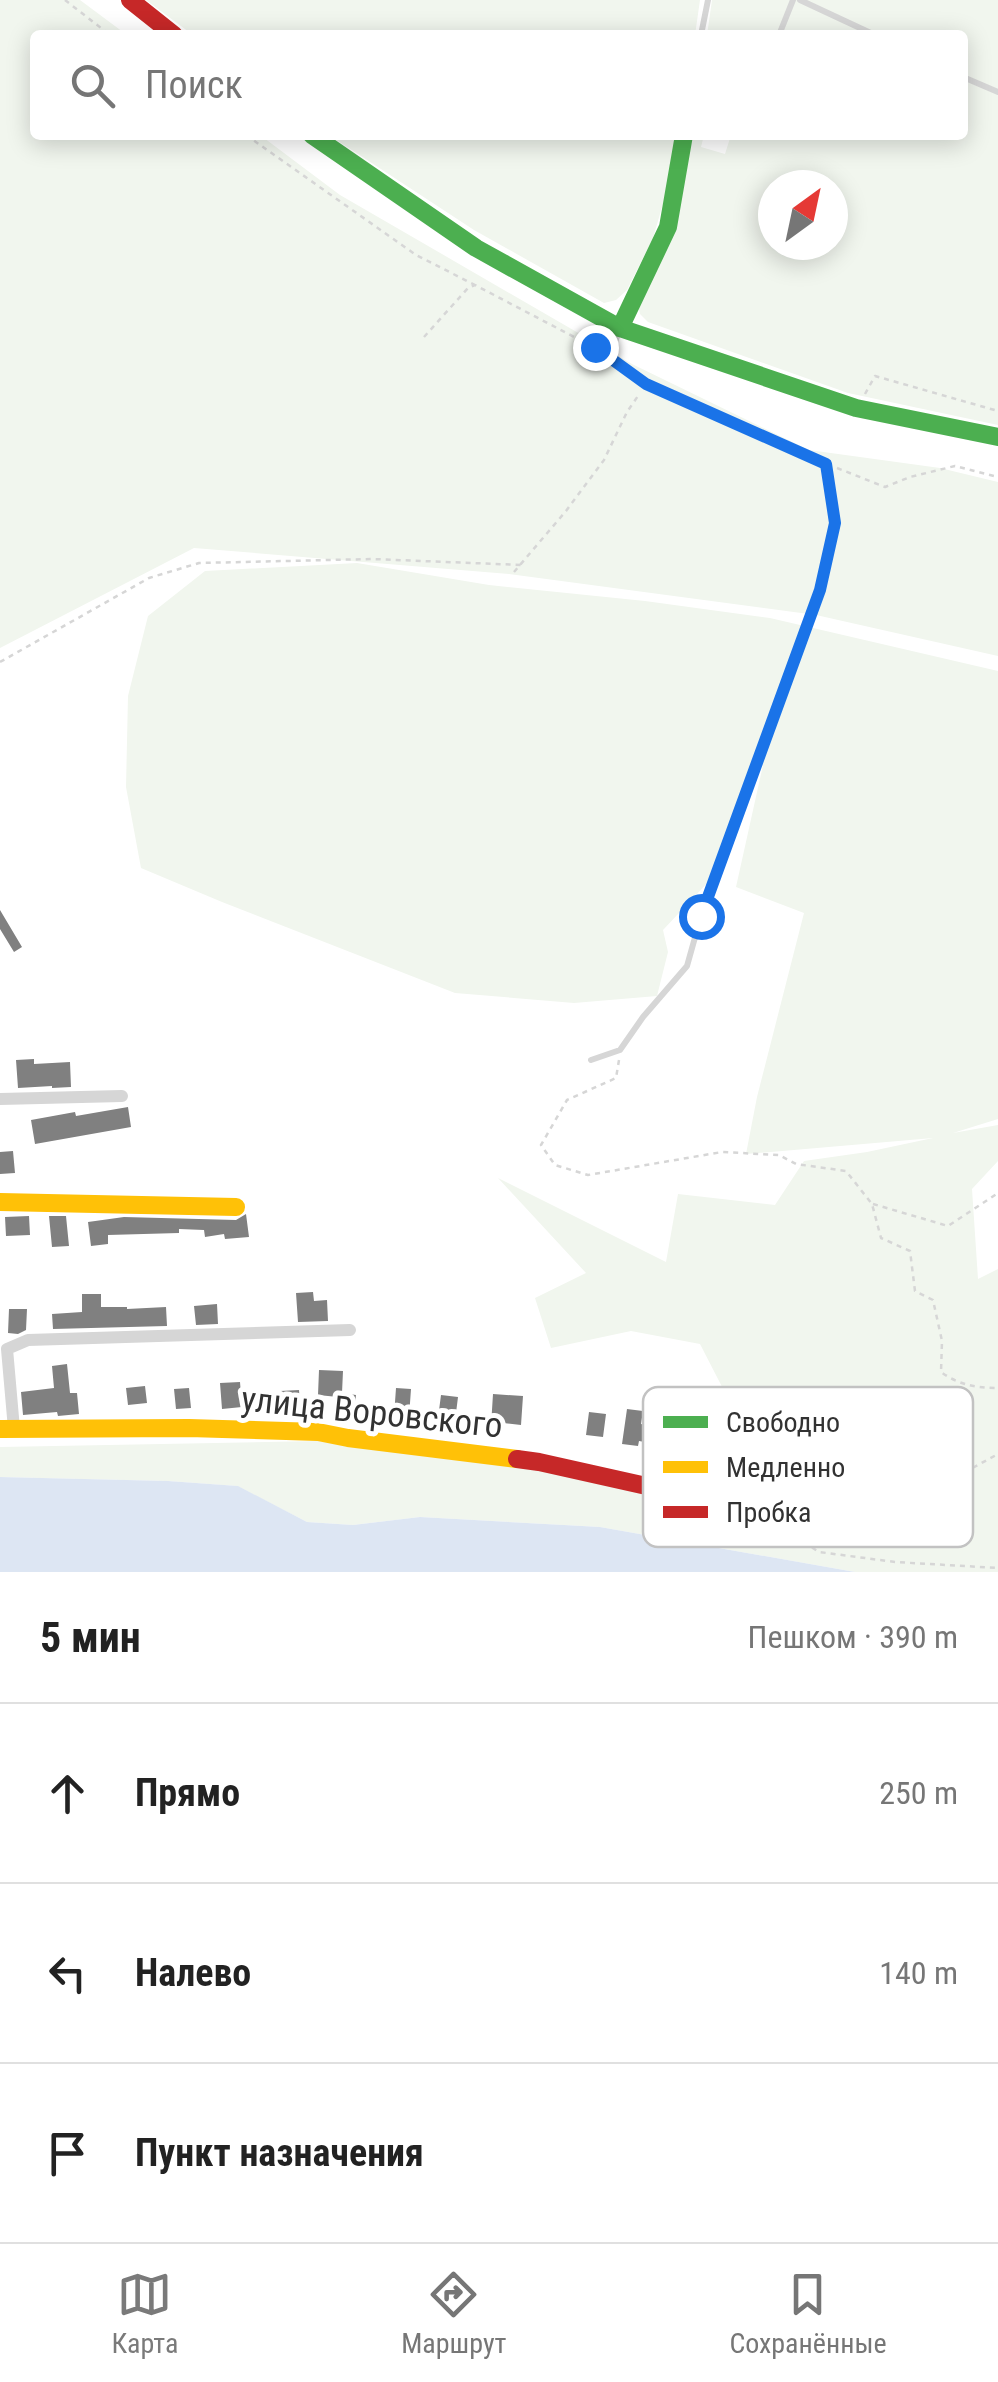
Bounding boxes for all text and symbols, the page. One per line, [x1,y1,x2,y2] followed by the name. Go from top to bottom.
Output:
[30,30,968,140] search box
[65,58,120,113] icon: search
[145,63,243,107] text: Поиск
[758,170,848,260] north arrow
[573,325,619,371] route end
[679,894,725,940] route start
[239,1378,505,1447] street label: улица Воровского
[643,1387,973,1547] legend
[726,1406,840,1439] text: Свободно
[726,1451,845,1484] text: Медленно
[726,1496,811,1529] text: Пробка
[40,1613,141,1662] text: 5 мин
[748,1618,958,1656] text: Пешком · 390 m
[40,1766,95,1821] icon: ahead
[135,1771,240,1815] text: Прямо
[879,1774,958,1812] text: 250 m
[40,1946,95,2001] icon: left
[135,1951,251,1995] text: Налево
[879,1954,958,1992] text: 140 m
[40,2126,95,2181] icon: arrive
[135,2131,424,2175] text: Пункт назначения
[111,2267,178,2360] tab: Карта
[401,2267,507,2360] tab: Маршрут
[729,2267,887,2360] tab: Сохранённые

